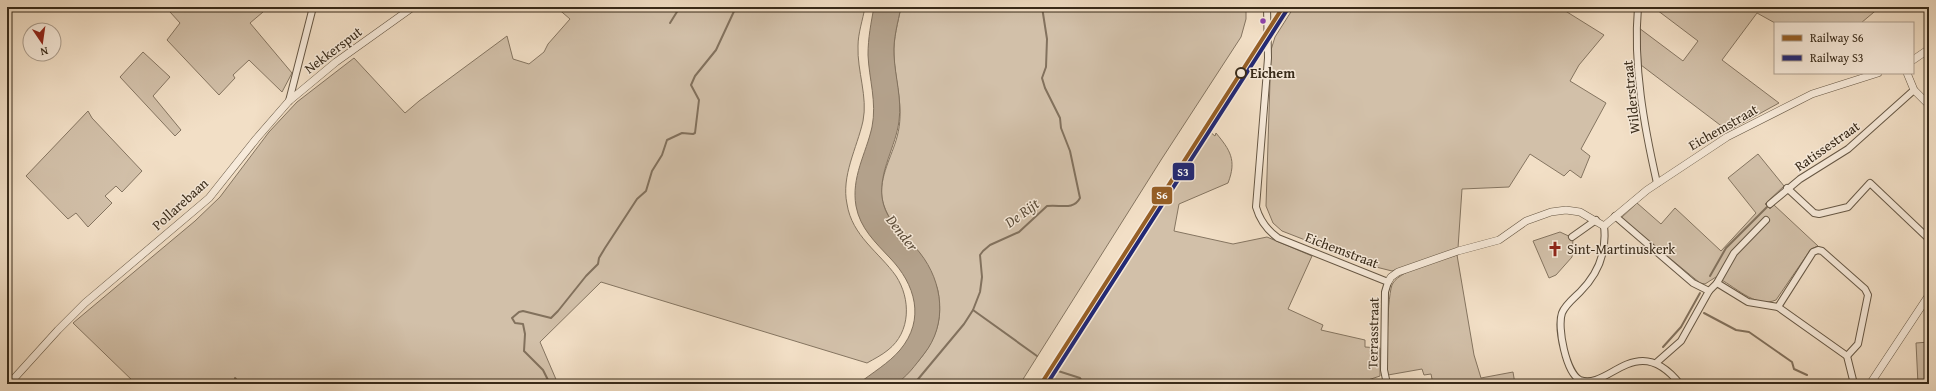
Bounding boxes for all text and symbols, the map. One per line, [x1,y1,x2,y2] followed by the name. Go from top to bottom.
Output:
[1258,16,1268,26] unlabelled marker
[22,22,62,62] north arrow
[300,22,366,78] street label: Nekkersput
[1774,22,1914,74] legend
[1810,29,1864,46] text: Railway S6
[38,43,50,61] text: N
[1810,49,1864,66] text: Railway S3
[1617,59,1645,135] street label: Wilderstraat
[1250,63,1295,83] place label: Eichem
[1235,67,1247,79] marker: Eichem
[1685,99,1761,155] street label: Eichemstraat
[1790,116,1864,176] street label: Ratissestraat
[1172,162,1195,181] line badge: S3
[1177,164,1189,180] text: S3
[147,173,213,235] street label: Pollarebaan
[1151,186,1173,205] line badge: S6
[1156,187,1168,203] text: S6
[999,193,1043,233] water label: De Rijt
[881,209,924,256] water label: Dender
[1302,227,1382,273] street label: Eichemstraat
[1567,239,1676,259] place label: Sint-Martinuskerk
[1546,240,1564,258] church icon: Sint-Martinuskerk
[1362,297,1384,369] street label: Terrasstraat

